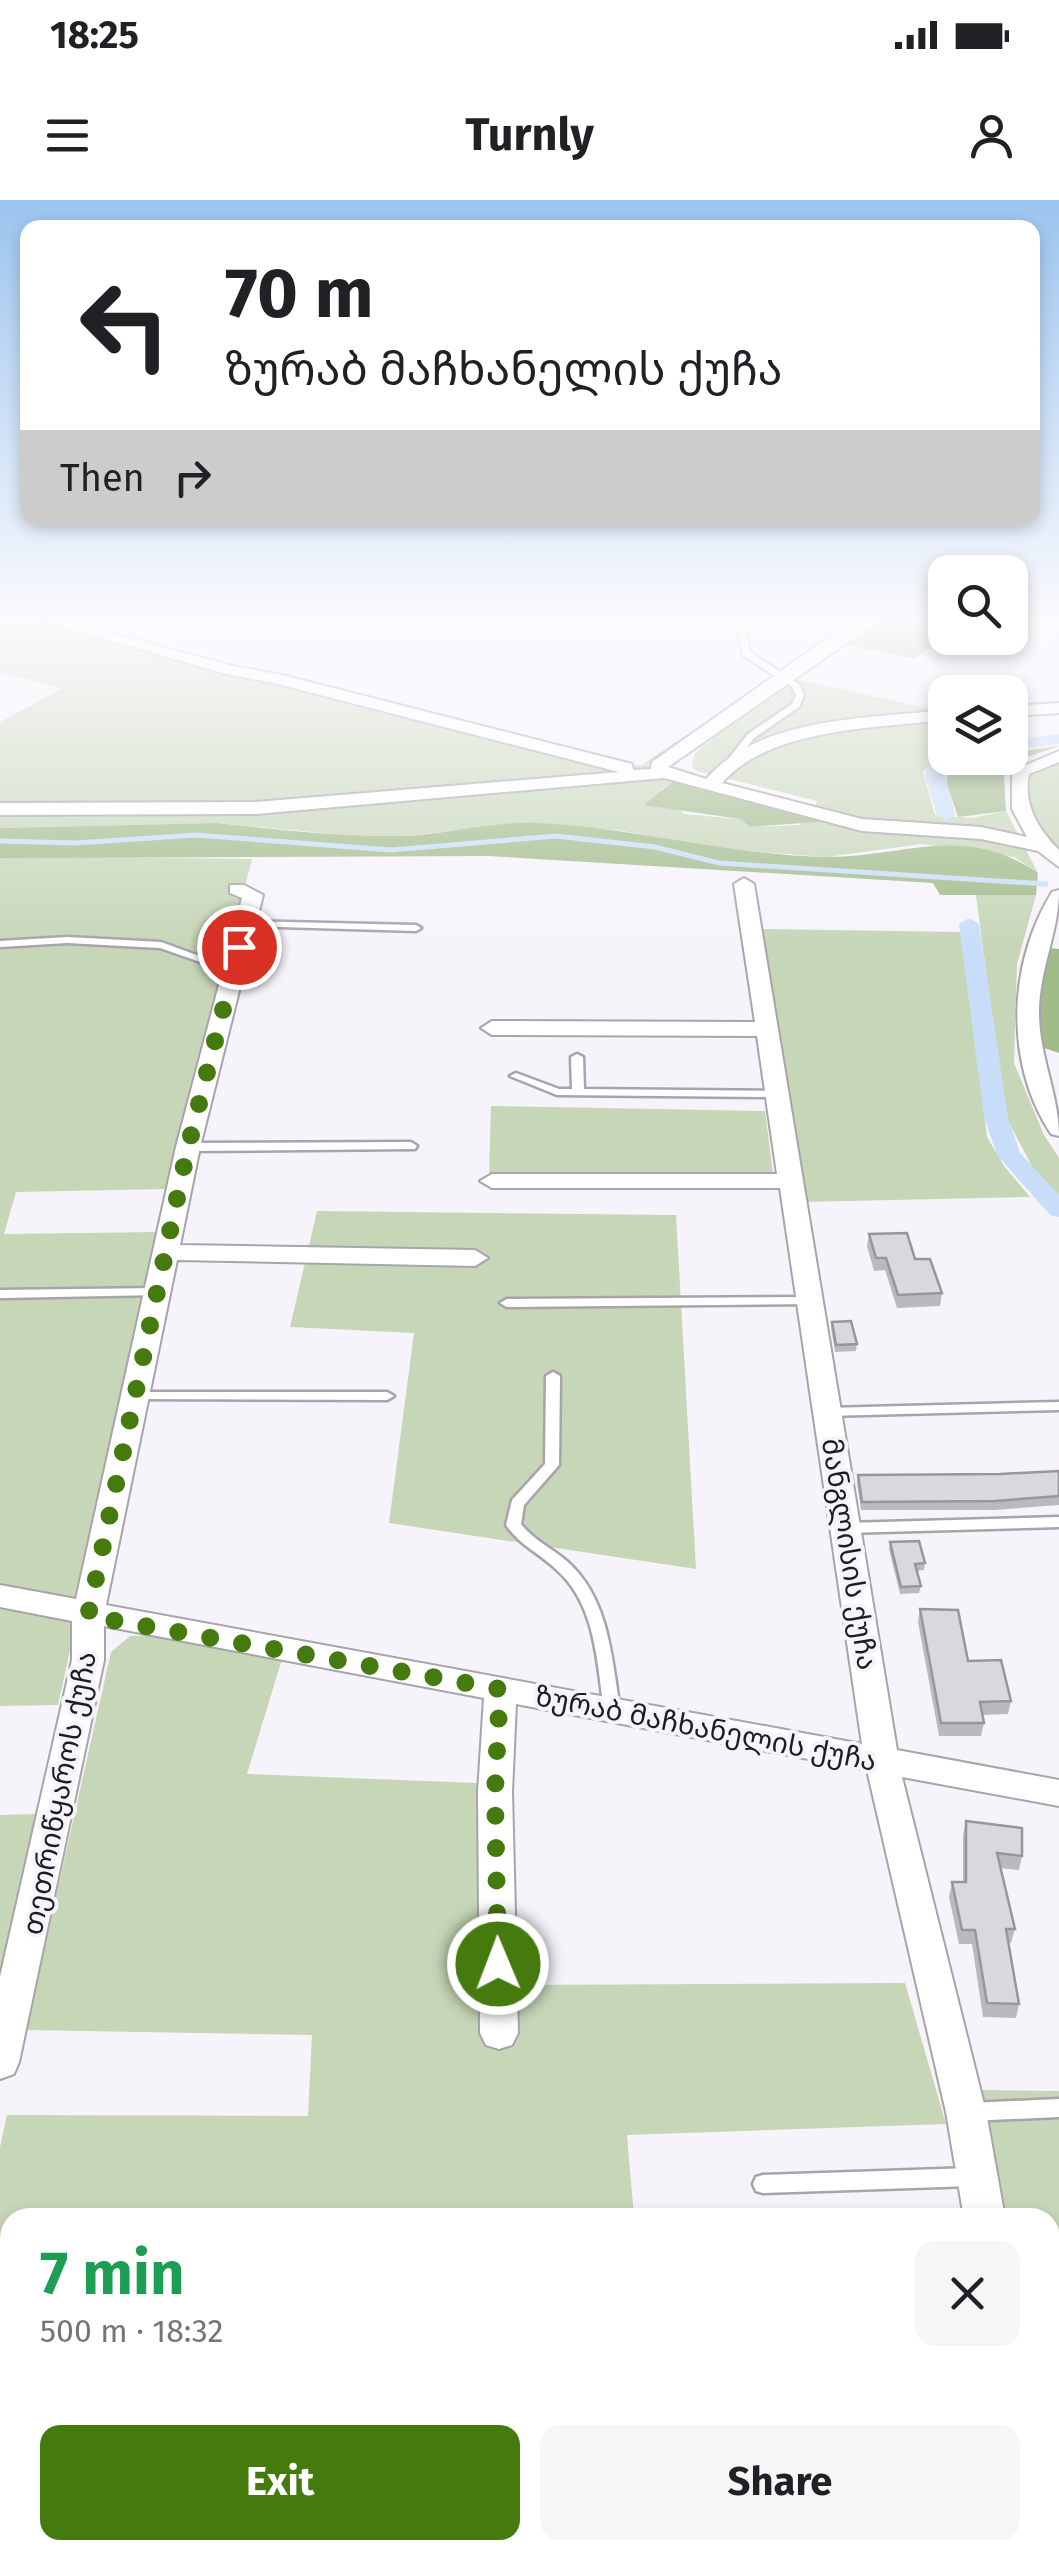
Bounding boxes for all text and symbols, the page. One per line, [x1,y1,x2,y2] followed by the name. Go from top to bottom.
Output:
[50,12,139,58] text: 18:25
[40,108,95,163] icon: menu
[465,108,594,162] text: Turnly
[964,108,1019,163] icon: person
[225,252,374,336] text: 70 m
[60,260,190,390] icon: left
[225,343,783,397] text: ზურაბ მაჩხანელის ქუჩა
[165,450,220,505] icon: right
[60,455,145,501] text: Then
[928,555,1028,775] map controls
[928,555,1028,655] button: search
[928,675,1028,775] button: layers
[197,905,282,990] pin
[212,920,267,975] icon: arrive
[815,1436,884,1672] street label: მანგლისის ქუჩა
[16,1649,103,1937] street label: თეთრიწყაროს ქუჩა
[532,1679,879,1778] street label: ზურაბ მაჩხანელის ქუჩა
[446,1912,550,2016] position arrow
[40,2238,185,2310] text: 7 min
[915,2241,1020,2346] button: close
[40,2312,223,2350] text: 500 m · 18:32
[40,2425,520,2540] button: Exit
[540,2425,1020,2540] button: Share

